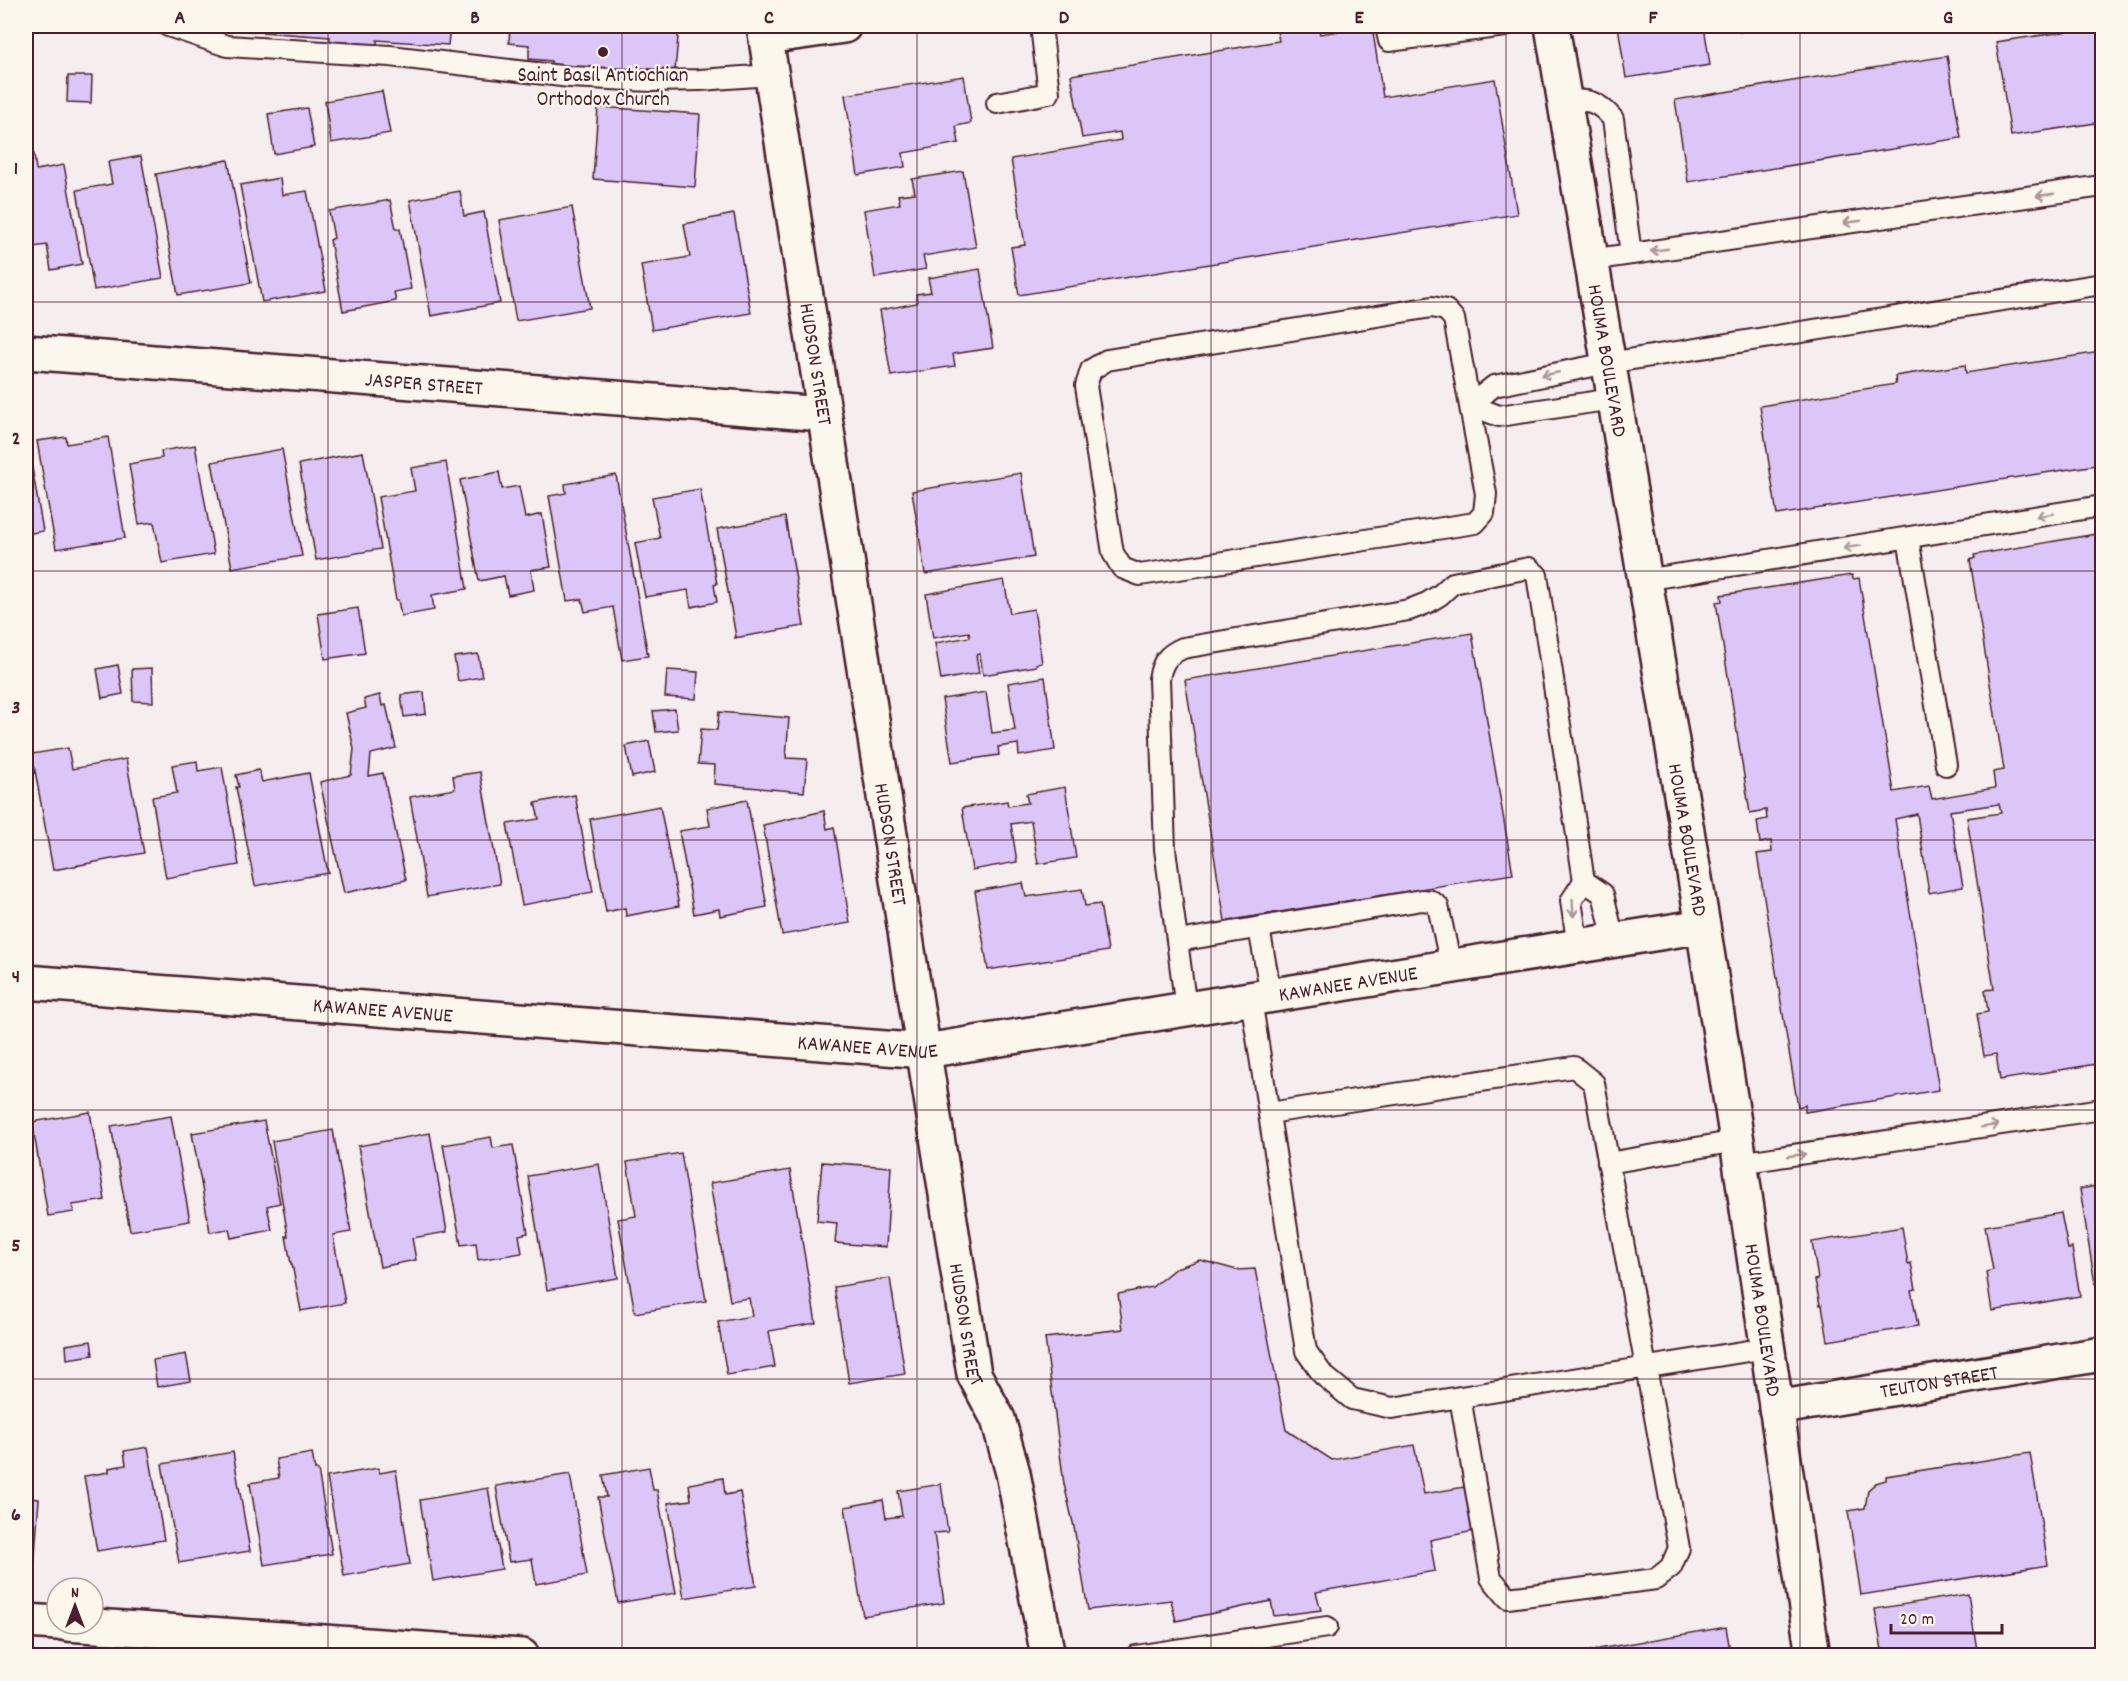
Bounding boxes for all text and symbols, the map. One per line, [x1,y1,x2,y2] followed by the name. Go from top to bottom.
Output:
[175,5,186,33] text: A
[470,5,480,33] text: B
[764,5,774,33] text: C
[1059,5,1070,33] text: D
[1354,5,1364,33] text: E
[1649,5,1659,33] text: F
[1943,5,1953,33] text: G
[596,45,610,59] marker: Saint Basil Antiochian Orthodox Church
[517,62,689,116] place label: Saint Basil Antiochian Orthodox Church
[14,156,18,184] text: 1
[2035,189,2055,200] one-way arrow
[1842,217,1862,228] one-way arrow
[1649,244,1669,255] one-way arrow
[1578,282,1633,440] street label: HOUMA BOULEVARD
[789,301,838,428] street label: HUDSON STREET
[364,366,484,406] street label: JASPER STREET
[1541,369,1560,381] one-way arrow
[12,426,20,454] text: 2
[2035,510,2055,521] one-way arrow
[1843,541,1863,552] one-way arrow
[12,695,20,723] text: 3
[1658,761,1713,919] street label: HOUMA BOULEVARD
[864,781,913,909] street label: HUDSON STREET
[1568,898,1579,918] one-way arrow
[1277,960,1420,1012] street label: KAWANEE AVENUE
[12,964,20,992] text: 4
[312,992,454,1033] street label: KAWANEE AVENUE
[796,1029,941,1069] street label: KAWANEE AVENUE
[1980,1121,2000,1132] one-way arrow
[1787,1149,1807,1160] one-way arrow
[11,1233,21,1261] text: 5
[1734,1242,1787,1399] street label: HOUMA BOULEVARD
[939,1261,990,1393] street label: HUDSON STREET
[1878,1359,2001,1409] street label: TEUTON STREET
[11,1502,21,1530] text: 6
[45,1576,105,1636] north arrow
[71,1582,79,1605] text: N
[1891,1597,2002,1635] scale bar
[1900,1608,1934,1633] text: 20 m

